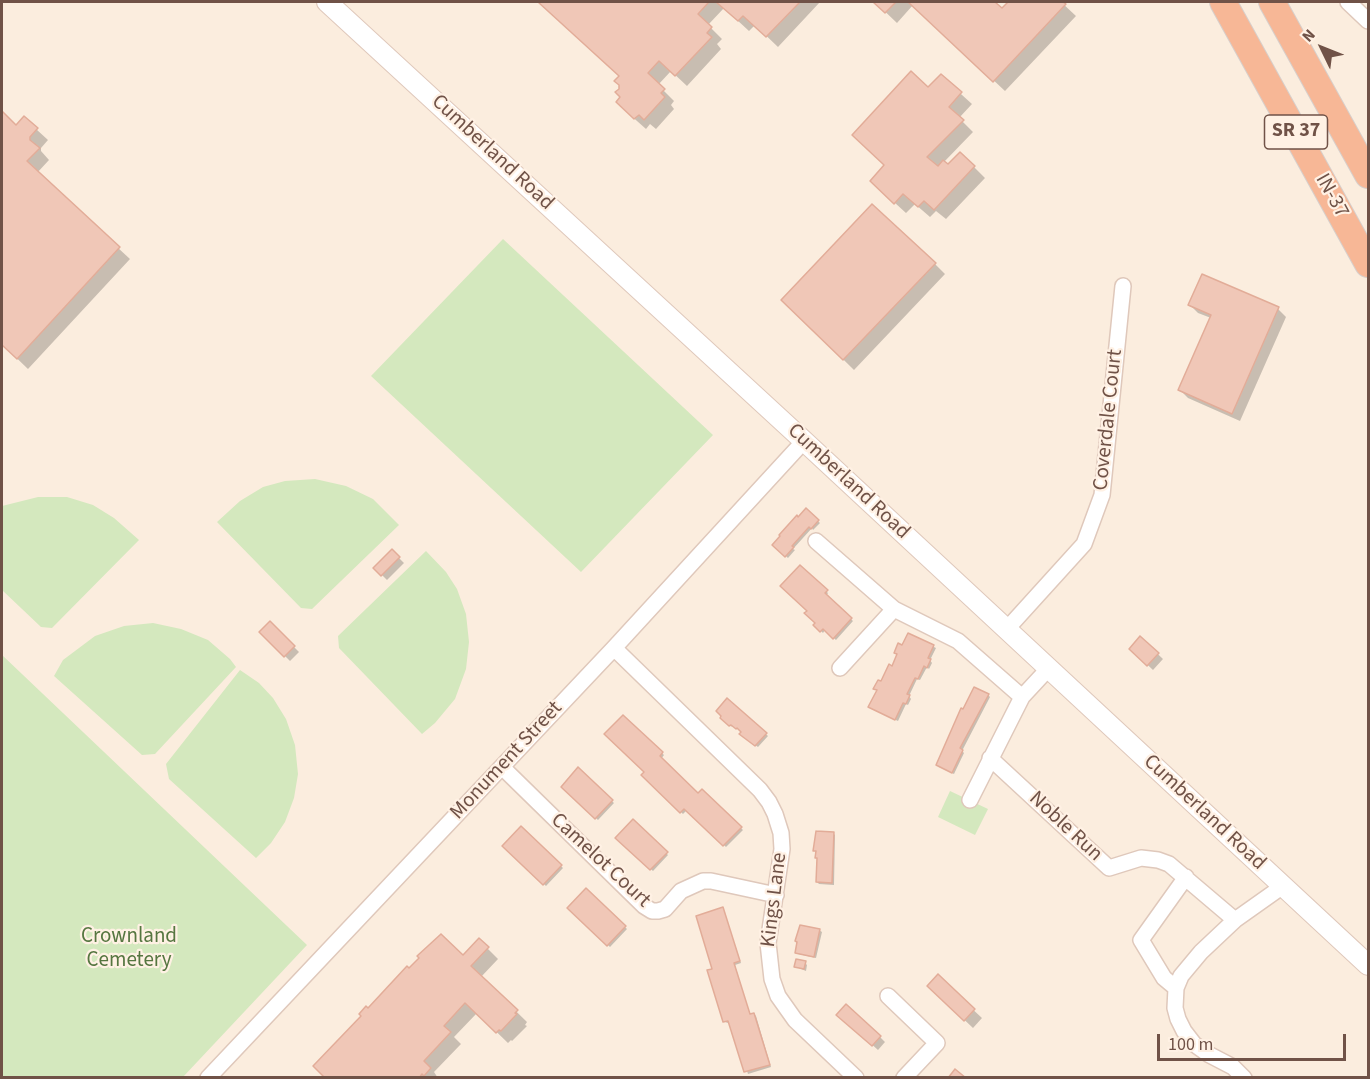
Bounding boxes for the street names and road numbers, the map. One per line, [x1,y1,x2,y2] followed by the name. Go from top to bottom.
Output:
[426,90,558,216] street label: Cumberland Road
[1264,115,1328,149] road number: SR 37
[1309,170,1353,222] street label: IN-37
[1089,348,1129,492] street label: Coverdale Court
[782,419,914,545] street label: Cumberland Road
[446,697,568,825] street label: Monument Street
[1138,750,1270,876] street label: Cumberland Road
[1023,787,1107,867] street label: Noble Run
[545,808,655,914] street label: Camelot Court
[757,851,793,949] street label: Kings Lane

